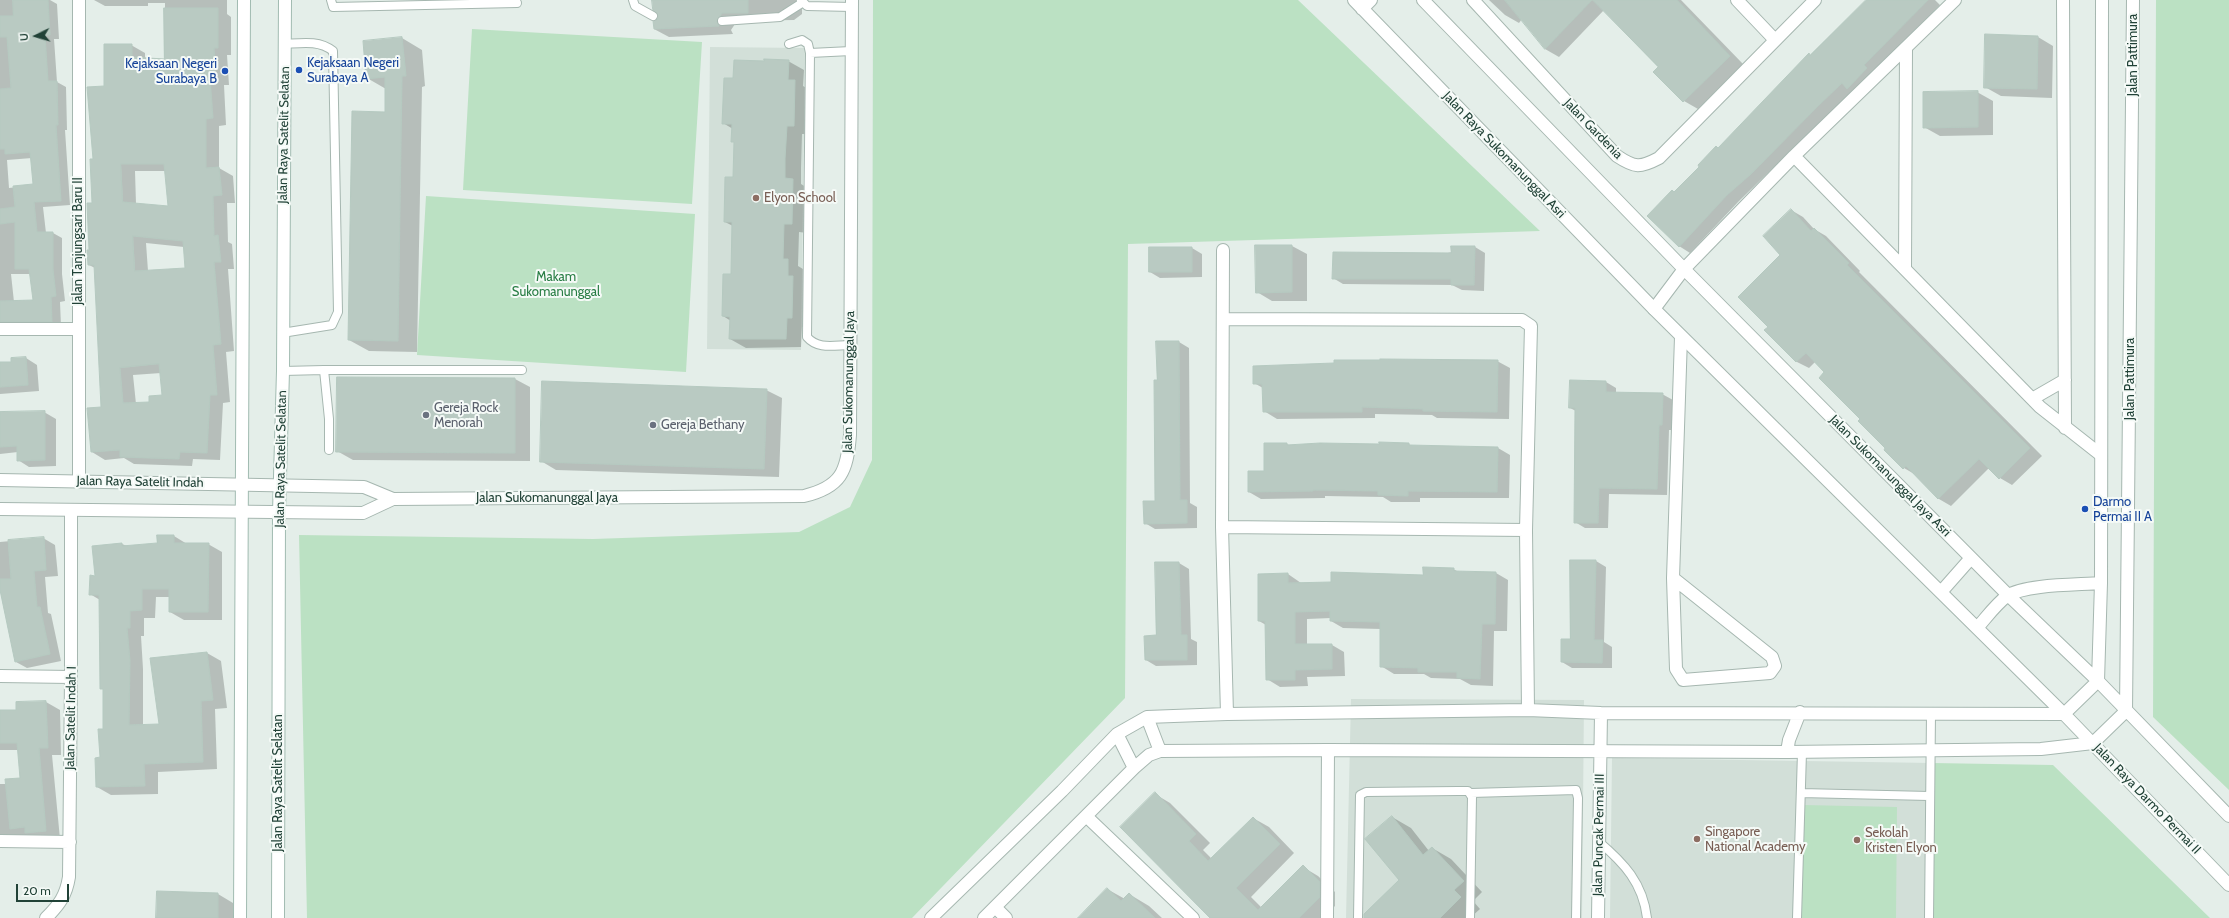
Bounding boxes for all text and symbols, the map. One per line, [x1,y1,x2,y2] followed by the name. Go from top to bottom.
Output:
[2125,14,2141,96] street label: Jalan Pattimura
[16,16,56,56] north arrow
[17,32,31,42] text: U
[307,55,399,86] place label: Kejaksaan Negeri Surabaya A
[125,56,217,87] place label: Kejaksaan Negeri Surabaya B
[294,65,304,75] marker: Kejaksaan Negeri Surabaya A
[220,66,230,76] marker: Kejaksaan Negeri Surabaya B
[275,66,293,204] street label: Jalan Raya Satelit Selatan
[1439,89,1569,221] street label: Jalan Raya Sukomanunggal Asri
[1560,96,1626,162] street label: Jalan Gardenia
[70,177,86,305] street label: Jalan Tanjungsari Baru II
[764,190,836,206] place label: Elyon School
[751,193,761,203] marker: Elyon School
[512,269,600,300] park label: Makam Sukomanunggal
[840,311,858,453] street label: Jalan Sukomanunggal Jaya
[2122,338,2138,420] street label: Jalan Pattimura
[272,390,290,528] street label: Jalan Raya Satelit Selatan
[434,400,498,431] place label: Gereja Rock Menorah
[421,410,431,420] marker: Gereja Rock Menorah
[1826,412,1954,540] street label: Jalan Sukomanunggal Jaya Asri
[661,417,745,433] place label: Gereja Bethany
[648,420,658,430] marker: Gereja Bethany
[76,473,204,491] street label: Jalan Raya Satelit Indah
[476,490,618,506] street label: Jalan Sukomanunggal Jaya
[2093,494,2152,525] place label: Darmo Permai II A
[2080,504,2090,514] marker: Darmo Permai II A
[62,666,80,770] street label: Jalan Satelit Indah I
[270,714,286,852] street label: Jalan Raya Satelit Selatan
[2090,741,2204,857] street label: Jalan Raya Darmo Permai II
[1590,774,1608,896] street label: Jalan Puncak Permai III
[1705,824,1806,855] place label: Singapore National Academy
[1865,825,1937,856] place label: Sekolah Kristen Elyon
[1692,834,1702,844] marker: Singapore National Academy
[1852,835,1862,845] marker: Sekolah Kristen Elyon
[18,876,71,902] scale bar
[23,883,51,898] text: 20 m

